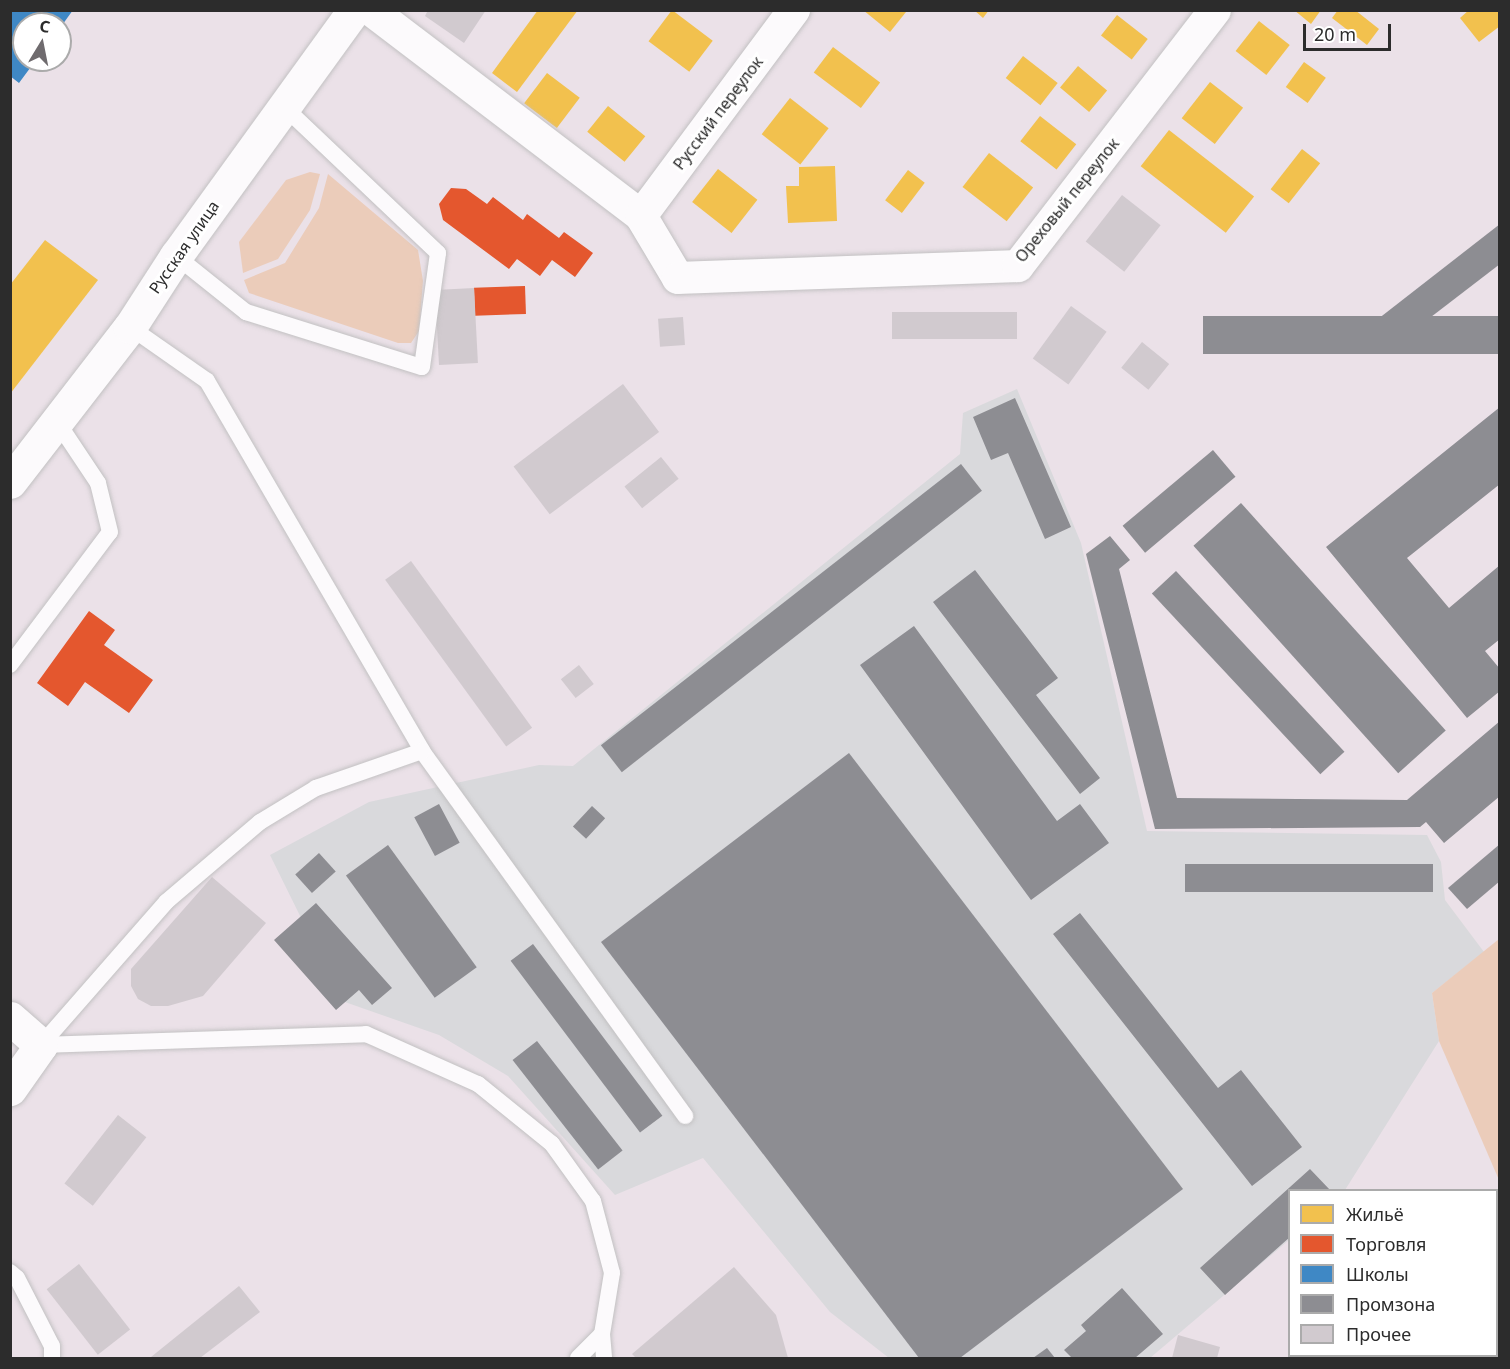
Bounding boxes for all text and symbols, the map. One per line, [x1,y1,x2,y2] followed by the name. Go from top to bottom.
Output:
[12,12,72,72] north arrow
[1306,12,1394,50] scale bar
[38,15,52,38] text: С
[1314,22,1356,46] text: 20 m
[669,53,767,173] street label: Русский переулок
[1011,134,1123,266] street label: Ореховый переулок
[145,197,223,297] street label: Русская улица
[1288,1189,1498,1357] legend
[1346,1202,1404,1226] text: Жильё
[1346,1232,1426,1256] text: Торговля
[1346,1262,1409,1286] text: Школы
[1346,1292,1435,1316] text: Промзона
[1346,1322,1411,1346] text: Прочее

